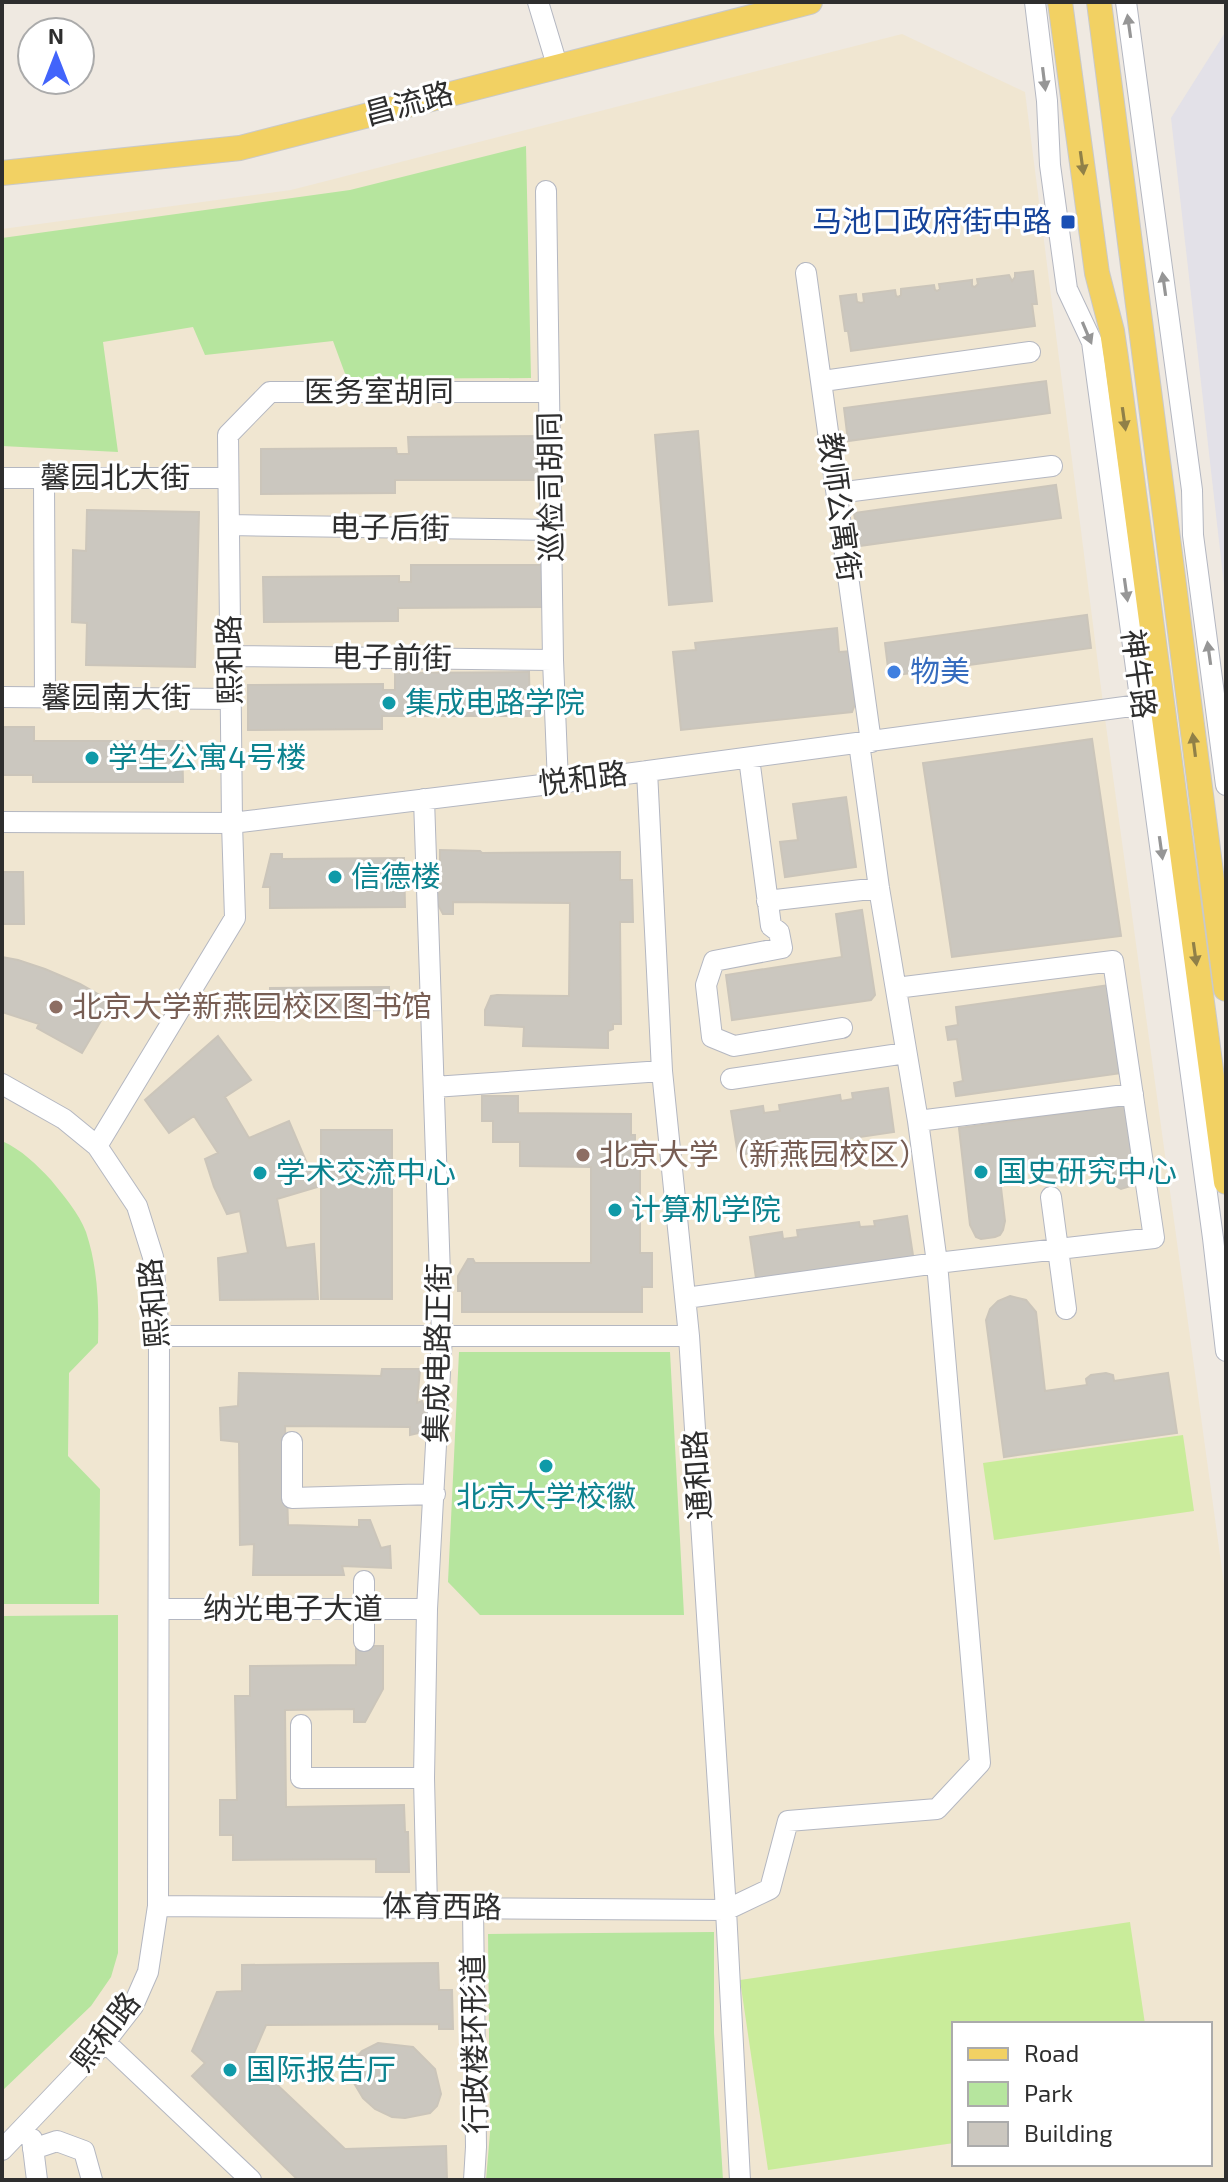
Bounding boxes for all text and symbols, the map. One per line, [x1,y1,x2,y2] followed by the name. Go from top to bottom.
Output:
[1122,13,1135,38] one-way arrow
[16,16,96,96] north arrow
[48,22,64,48] text: N
[1038,67,1051,92] one-way arrow
[360,73,457,131] street label: 昌流路
[1076,150,1089,175] one-way arrow
[812,202,1052,238] place label: 马池口政府街中路
[1059,213,1077,231] marker: 马池口政府街中路
[1157,271,1170,296] one-way arrow
[1081,322,1094,345] one-way arrow
[304,372,454,408] street label: 医务室胡同
[1118,407,1131,432] one-way arrow
[530,412,568,562] street label: 巡检司胡同
[813,430,869,583] street label: 教师公寓街
[40,458,190,494] street label: 馨园北大街
[330,507,450,545] street label: 电子后街
[1120,578,1133,603] one-way arrow
[209,615,247,705] street label: 熙和路
[1116,627,1164,721] street label: 神牛路
[332,637,452,675] street label: 电子前街
[1202,640,1215,665] one-way arrow
[910,652,970,688] place label: 物美
[885,663,903,681] marker: 物美
[41,678,191,714] street label: 馨园南大街
[405,683,585,719] place label: 集成电路学院
[380,694,398,712] marker: 集成电路学院
[1188,732,1201,757] one-way arrow
[108,738,306,774] place label: 学生公寓4号楼
[83,749,101,767] marker: 学生公寓4号楼
[536,754,630,800] street label: 悦和路
[1155,836,1168,861] one-way arrow
[351,857,441,893] place label: 信德楼
[326,868,344,886] marker: 信德楼
[1189,942,1202,967] one-way arrow
[72,987,432,1023] place label: 北京大学新燕园校区图书馆
[47,998,65,1016] marker: 北京大学新燕园校区图书馆
[599,1135,929,1171] place label: 北京大学（新燕园校区）
[574,1146,592,1164] marker: 北京大学（新燕园校区）
[997,1152,1177,1188] place label: 国史研究中心
[276,1153,456,1189] place label: 学术交流中心
[972,1163,990,1181] marker: 国史研究中心
[251,1164,269,1182] marker: 学术交流中心
[631,1190,781,1226] place label: 计算机学院
[606,1201,624,1219] marker: 计算机学院
[130,1257,174,1350] street label: 熙和路
[416,1263,456,1443] street label: 集成电路正街
[675,1429,717,1521] street label: 通和路
[537,1457,555,1475] marker: 北京大学校徽
[456,1477,636,1513] place label: 北京大学校徽
[203,1589,383,1625] street label: 纳光电子大道
[382,1886,502,1924] street label: 体育西路
[453,1954,493,2134] street label: 行政楼环形道
[63,1984,146,2077] street label: 熙和路
[952,2022,1212,2166] legend
[1024,2038,1079,2067] text: Road
[246,2050,396,2086] place label: 国际报告厅
[221,2061,239,2079] marker: 国际报告厅
[1024,2078,1073,2107] text: Park
[1024,2118,1113,2147] text: Building

